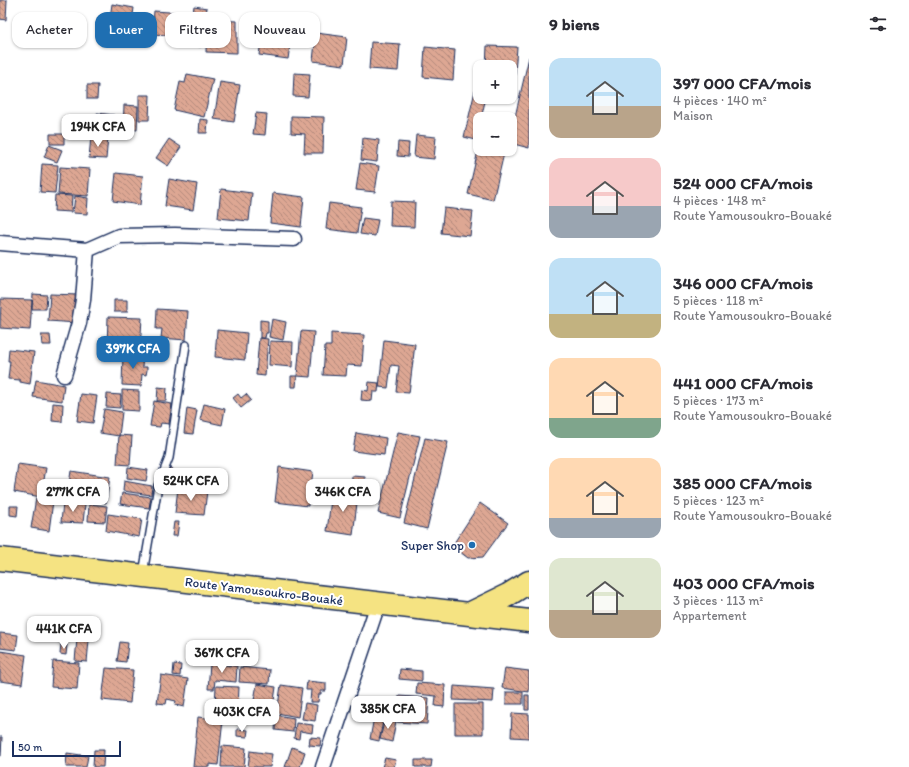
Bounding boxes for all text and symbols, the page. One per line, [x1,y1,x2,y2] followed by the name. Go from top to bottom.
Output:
[12,12,87,48] chip: Acheter
[95,12,157,48] chip: Louer
[165,12,231,48] chip: Filtres
[239,12,320,48] chip: Nouveau
[867,13,889,35] icon: filters
[549,14,600,34] text: 9 biens
[473,60,517,156] map controls
[473,60,517,104] button: +
[673,73,811,93] text: 397 000 CFA/mois
[581,74,629,122] icon: home
[673,93,767,108] text: 4 pièces · 140 m²
[673,108,713,123] text: Maison
[473,112,517,156] button: −
[57,114,139,148] pin: 194K CFA
[70,119,126,134] text: 194K CFA
[673,173,813,193] text: 524 000 CFA/mois
[581,174,629,222] icon: home
[673,193,766,208] text: 4 pièces · 148 m²
[673,208,832,223] text: Route Yamousoukro-Bouaké
[673,273,813,293] text: 346 000 CFA/mois
[581,274,629,322] icon: home
[673,293,763,308] text: 5 pièces · 118 m²
[673,308,832,323] text: Route Yamousoukro-Bouaké
[92,336,174,370] pin: 397K CFA
[106,341,160,356] text: 397K CFA
[673,373,813,393] text: 441 000 CFA/mois
[581,374,629,422] icon: home
[673,393,764,408] text: 5 pièces · 173 m²
[673,408,832,423] text: Route Yamousoukro-Bouaké
[150,468,232,502] pin: 524K CFA
[163,473,219,488] text: 524K CFA
[673,473,812,493] text: 385 000 CFA/mois
[581,474,629,522] icon: home
[32,479,114,513] pin: 277K CFA
[302,479,384,513] pin: 346K CFA
[46,484,100,499] text: 277K CFA
[315,484,371,499] text: 346K CFA
[673,493,764,508] text: 5 pièces · 123 m²
[673,508,832,523] text: Route Yamousoukro-Bouaké
[401,538,464,553] place label: Super Shop
[467,540,477,550] marker: Super Shop
[673,573,815,593] text: 403 000 CFA/mois
[184,574,344,608] street label: Route Yamousoukro-Bouaké
[581,574,629,622] icon: home
[673,593,763,608] text: 3 pièces · 113 m²
[673,608,747,623] text: Appartement
[23,616,105,650] pin: 441K CFA
[36,621,92,636] text: 441K CFA
[181,640,263,674] pin: 367K CFA
[195,645,249,660] text: 367K CFA
[347,696,429,730] pin: 385K CFA
[201,699,283,733] pin: 403K CFA
[360,701,416,716] text: 385K CFA
[213,704,271,719] text: 403K CFA
[12,739,121,758] scale bar
[18,741,42,754] text: 50 m

